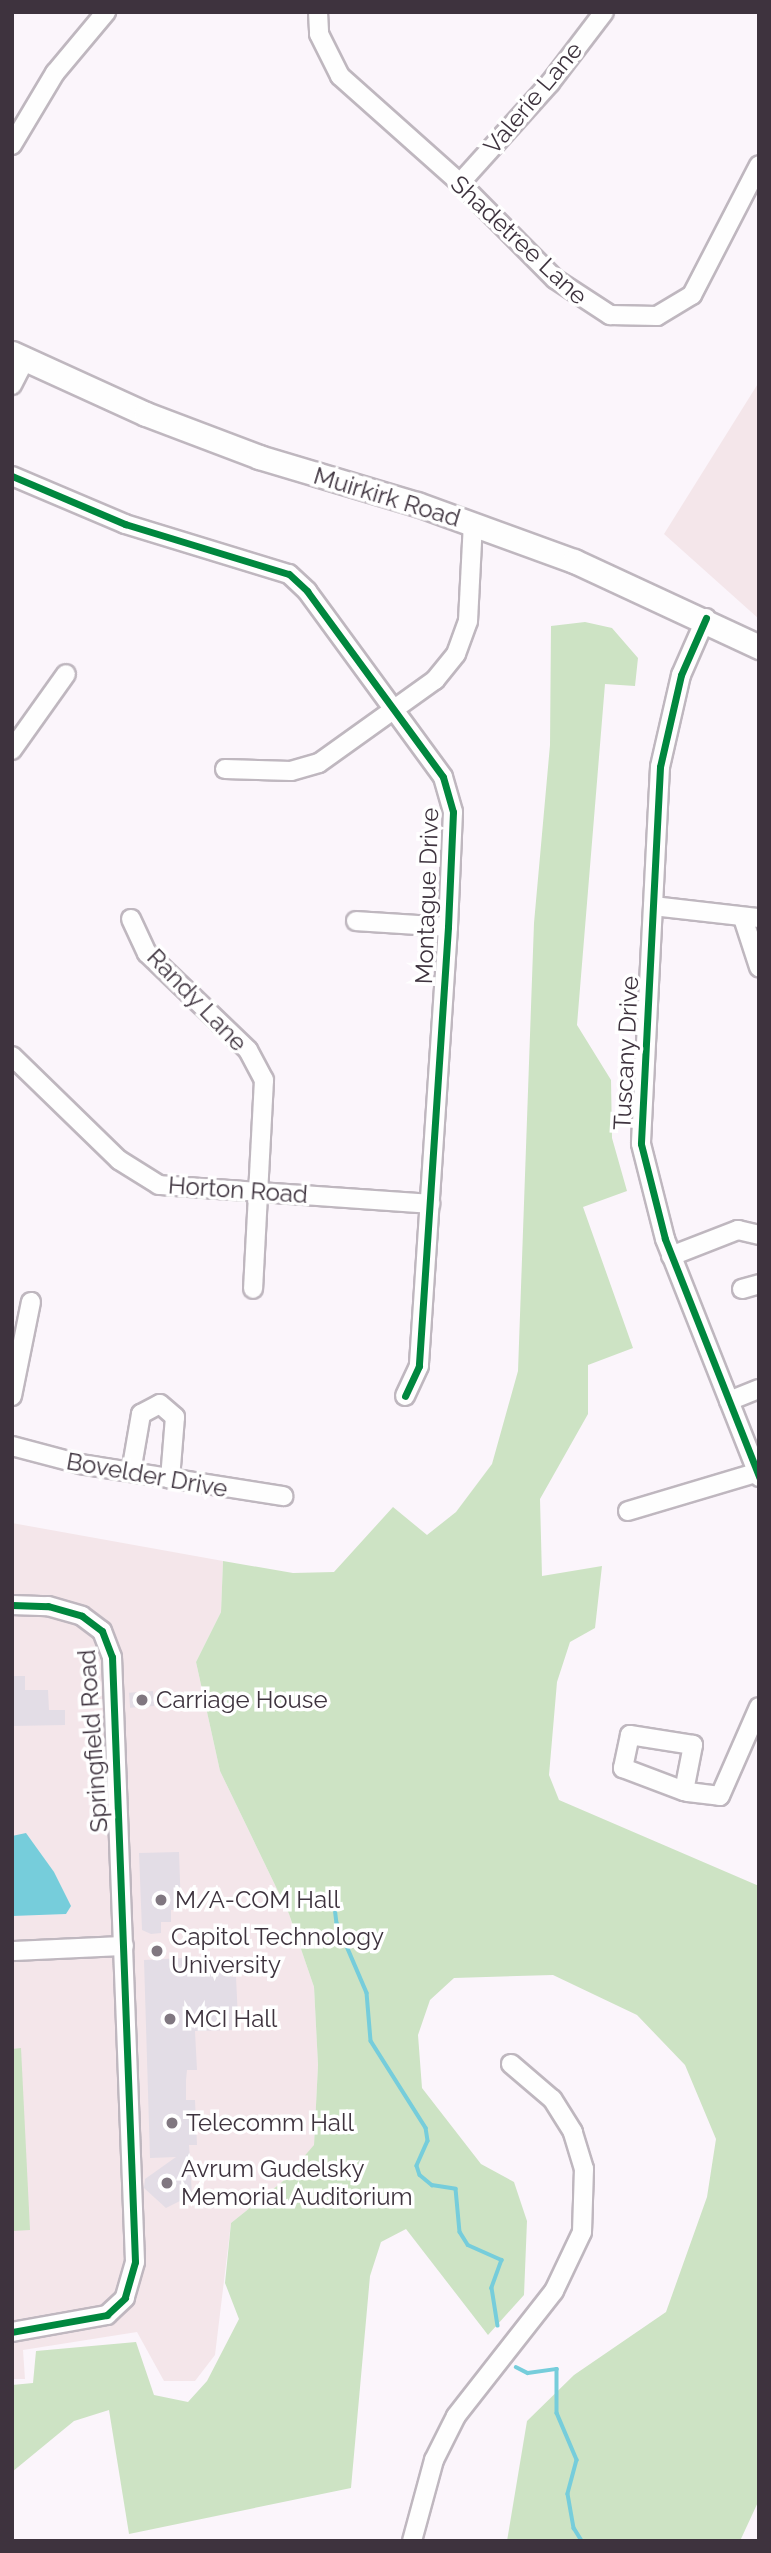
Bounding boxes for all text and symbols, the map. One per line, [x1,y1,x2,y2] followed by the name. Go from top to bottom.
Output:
[478,36,588,160] street label: Valerie Lane
[445,169,593,311] street label: Shadetree Lane
[310,461,464,533] street label: Muirkirk Road
[410,807,444,985] street label: Montague Drive
[141,943,253,1057] street label: Randy Lane
[608,975,644,1131] street label: Tuscany Drive
[167,1171,309,1209] street label: Horton Road
[64,1447,230,1503] street label: Bovelder Drive
[72,1649,114,1833] street label: Springfield Road
[156,1686,327,1714] place label: Carriage House
[134,1692,150,1708] marker: Carriage House
[175,1886,340,1914] place label: M/A-COM Hall
[153,1892,169,1908] marker: M/A-COM Hall
[171,1923,385,1979] place label: Capitol Technology University
[149,1943,165,1959] marker: Capitol Technology University
[184,2005,277,2033] place label: MCI Hall
[162,2011,178,2027] marker: MCI Hall
[186,2109,354,2137] place label: Telecomm Hall
[164,2115,180,2131] marker: Telecomm Hall
[181,2155,414,2211] place label: Avrum Gudelsky Memorial Auditorium
[159,2175,175,2191] marker: Avrum Gudelsky Memorial Auditorium

